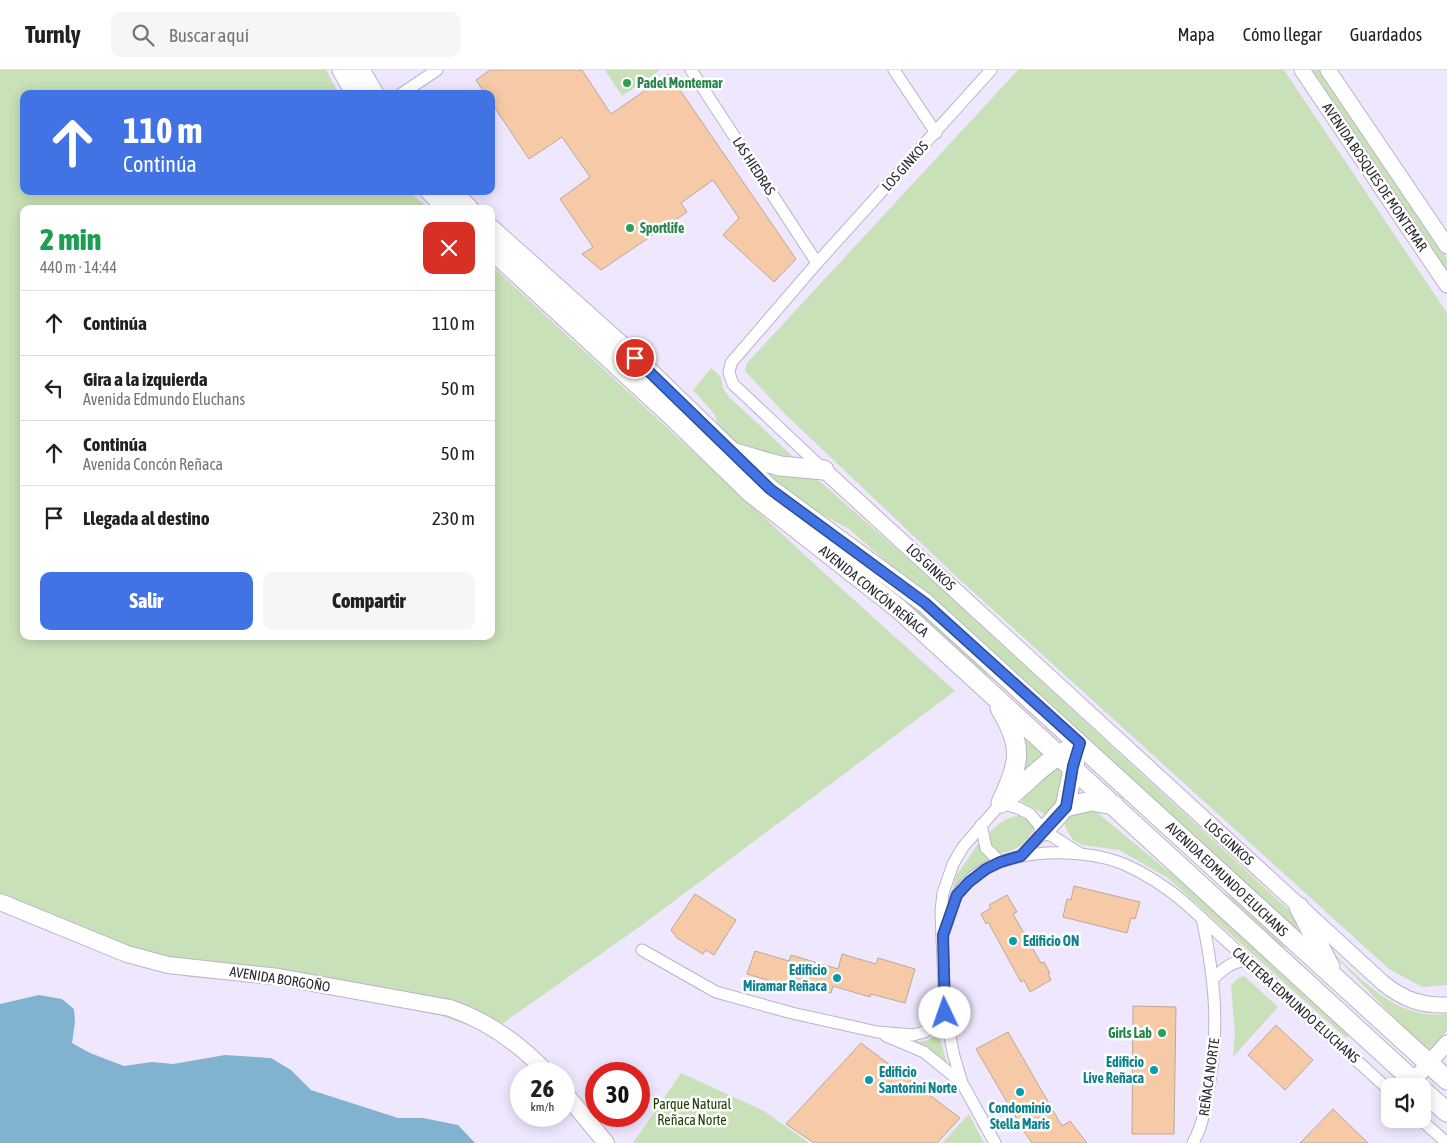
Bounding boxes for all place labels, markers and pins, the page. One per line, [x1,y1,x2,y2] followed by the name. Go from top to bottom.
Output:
[637,75,723,91] place label: Padel Montemar
[621,77,633,89] marker: Padel Montemar
[640,220,684,236] place label: Sportlife
[624,222,636,234] marker: Sportlife
[614,337,656,379] pin
[1023,933,1079,949] place label: Edificio ON
[1007,935,1019,947] marker: Edificio ON
[743,962,827,994] place label: Edificio Miramar Reñaca
[831,972,843,984] marker: Edificio Miramar Reñaca
[1108,1025,1152,1041] place label: Girls Lab
[1156,1027,1168,1039] marker: Girls Lab
[1083,1054,1144,1086] place label: Edificio Live Reñaca
[879,1064,957,1096] place label: Edificio Santorini Norte
[1148,1064,1160,1076] marker: Edificio Live Reñaca
[863,1074,875,1086] marker: Edificio Santorini Norte
[1014,1086,1026,1098] marker: Condominio Stella Maris
[989,1100,1052,1132] place label: Condominio Stella Maris

